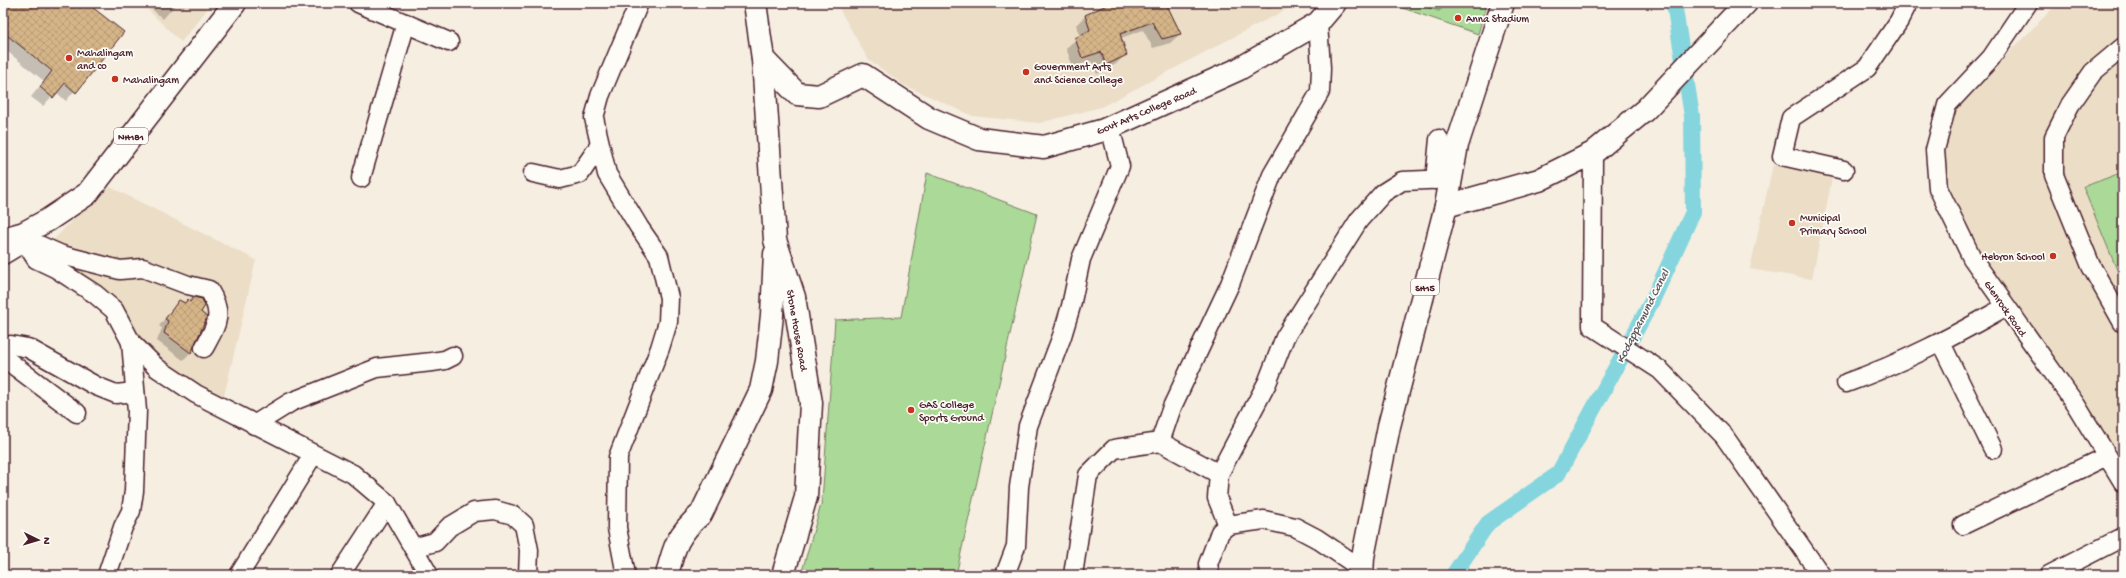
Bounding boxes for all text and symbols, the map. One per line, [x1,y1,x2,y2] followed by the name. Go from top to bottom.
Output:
[1453,13,1463,23] marker: Anna Stadium
[1466,14,1529,26] place label: Anna Stadium
[77,48,133,73] place label: Mahalingam and co
[64,53,74,63] marker: Mahalingam and co
[1034,62,1123,87] place label: Government Arts and Science College
[1021,67,1031,77] marker: Government Arts and Science College
[110,74,120,84] marker: Mahalingam
[123,75,179,87] place label: Mahalingam
[1095,85,1200,138] street label: Govt Arts College Road
[114,128,148,144] road number: NH181
[1799,213,1867,238] place label: Municipal Primary School
[1787,218,1797,228] marker: Municipal Primary School
[2048,251,2058,261] marker: Hebron School
[1981,252,2046,264] place label: Hebron School
[1614,267,1674,366] water label: Kodappamund Canal
[1411,279,1439,295] road number: SH15
[1981,279,2029,341] street label: Glenrock Road
[783,289,809,373] street label: Stone House Road
[919,400,985,425] place label: GAS College Sports Ground
[906,405,916,415] marker: GAS College Sports Ground
[18,520,58,560] north arrow
[40,537,52,545] text: N

